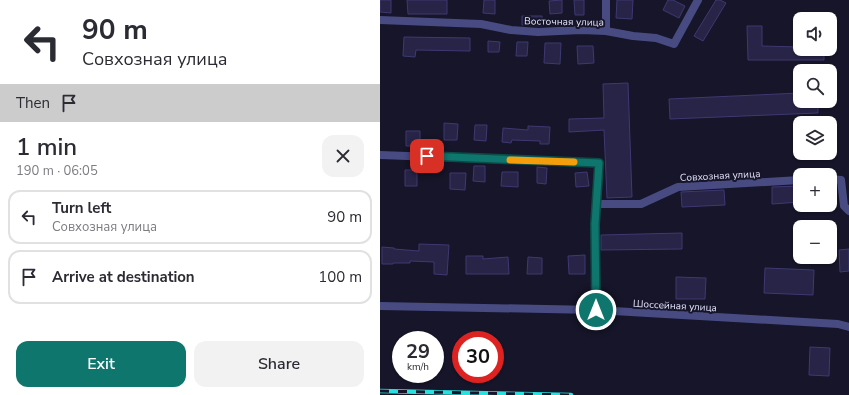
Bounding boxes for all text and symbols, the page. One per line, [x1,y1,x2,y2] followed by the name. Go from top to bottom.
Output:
[82,11,148,49] text: 90 m
[793,12,837,264] map controls
[793,12,837,56] button: sound
[524,14,604,30] street label: Восточная улица
[16,16,68,68] icon: left
[82,47,227,71] text: Совхозная улица
[793,64,837,108] button: search
[58,92,80,114] icon: arrive
[16,93,50,113] text: Then
[793,116,837,160] button: layers
[16,131,77,163] text: 1 min
[322,135,364,177] button: close
[410,139,444,173] pin
[416,145,438,167] icon: arrive
[16,162,98,180] text: 190 m · 06:05
[679,167,761,185] street label: Совхозная улица
[793,168,837,212] button: +
[52,198,111,218] text: Turn left
[18,206,40,228] icon: left
[327,207,362,227] text: 90 m
[52,218,157,236] text: Совхозная улица
[793,220,837,264] button: −
[18,266,40,288] icon: arrive
[52,267,195,287] text: Arrive at destination
[318,267,362,287] text: 100 m
[575,289,617,331] position arrow
[633,297,717,315] street label: Шоссейная улица
[452,331,504,383] speed limit sign: 30
[406,338,430,365] text: 29
[16,341,186,387] button: Exit
[194,341,364,387] button: Share
[407,360,429,374] text: km/h

